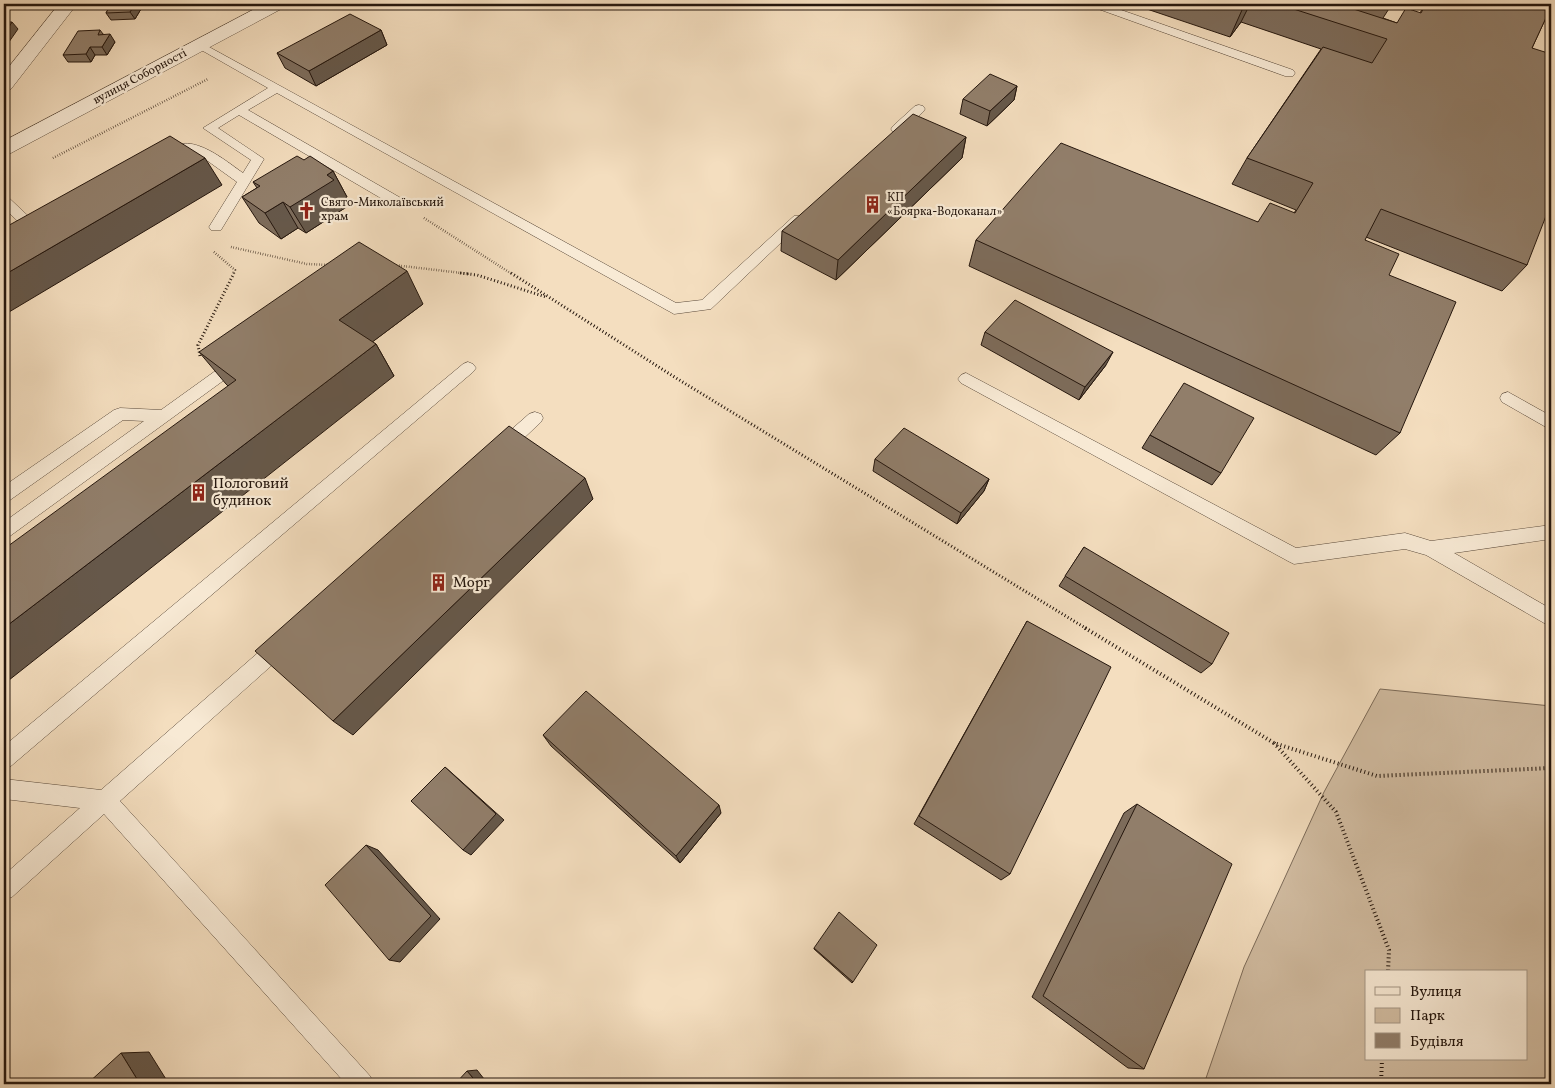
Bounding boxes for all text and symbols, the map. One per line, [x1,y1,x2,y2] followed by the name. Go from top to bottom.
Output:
[90,45,190,109] street label: вулиця Соборності
[887,190,1002,220] place label: КП «Боярка-Водоканал»
[321,195,444,225] place label: Свято-Миколаївський храм
[863,195,883,215] building icon: КП «Боярка-Водоканал»
[297,200,317,220] church icon: Свято-Миколаївський храм
[213,474,289,512] place label: Пологовий будинок
[189,483,209,503] building icon: Пологовий будинок
[429,573,449,593] building icon: Морг
[453,573,490,594] place label: Морг
[1365,970,1528,1060] legend
[1410,982,1462,1003] text: Вулиця
[1410,1006,1445,1027] text: Парк
[1410,1032,1464,1053] text: Будівля

